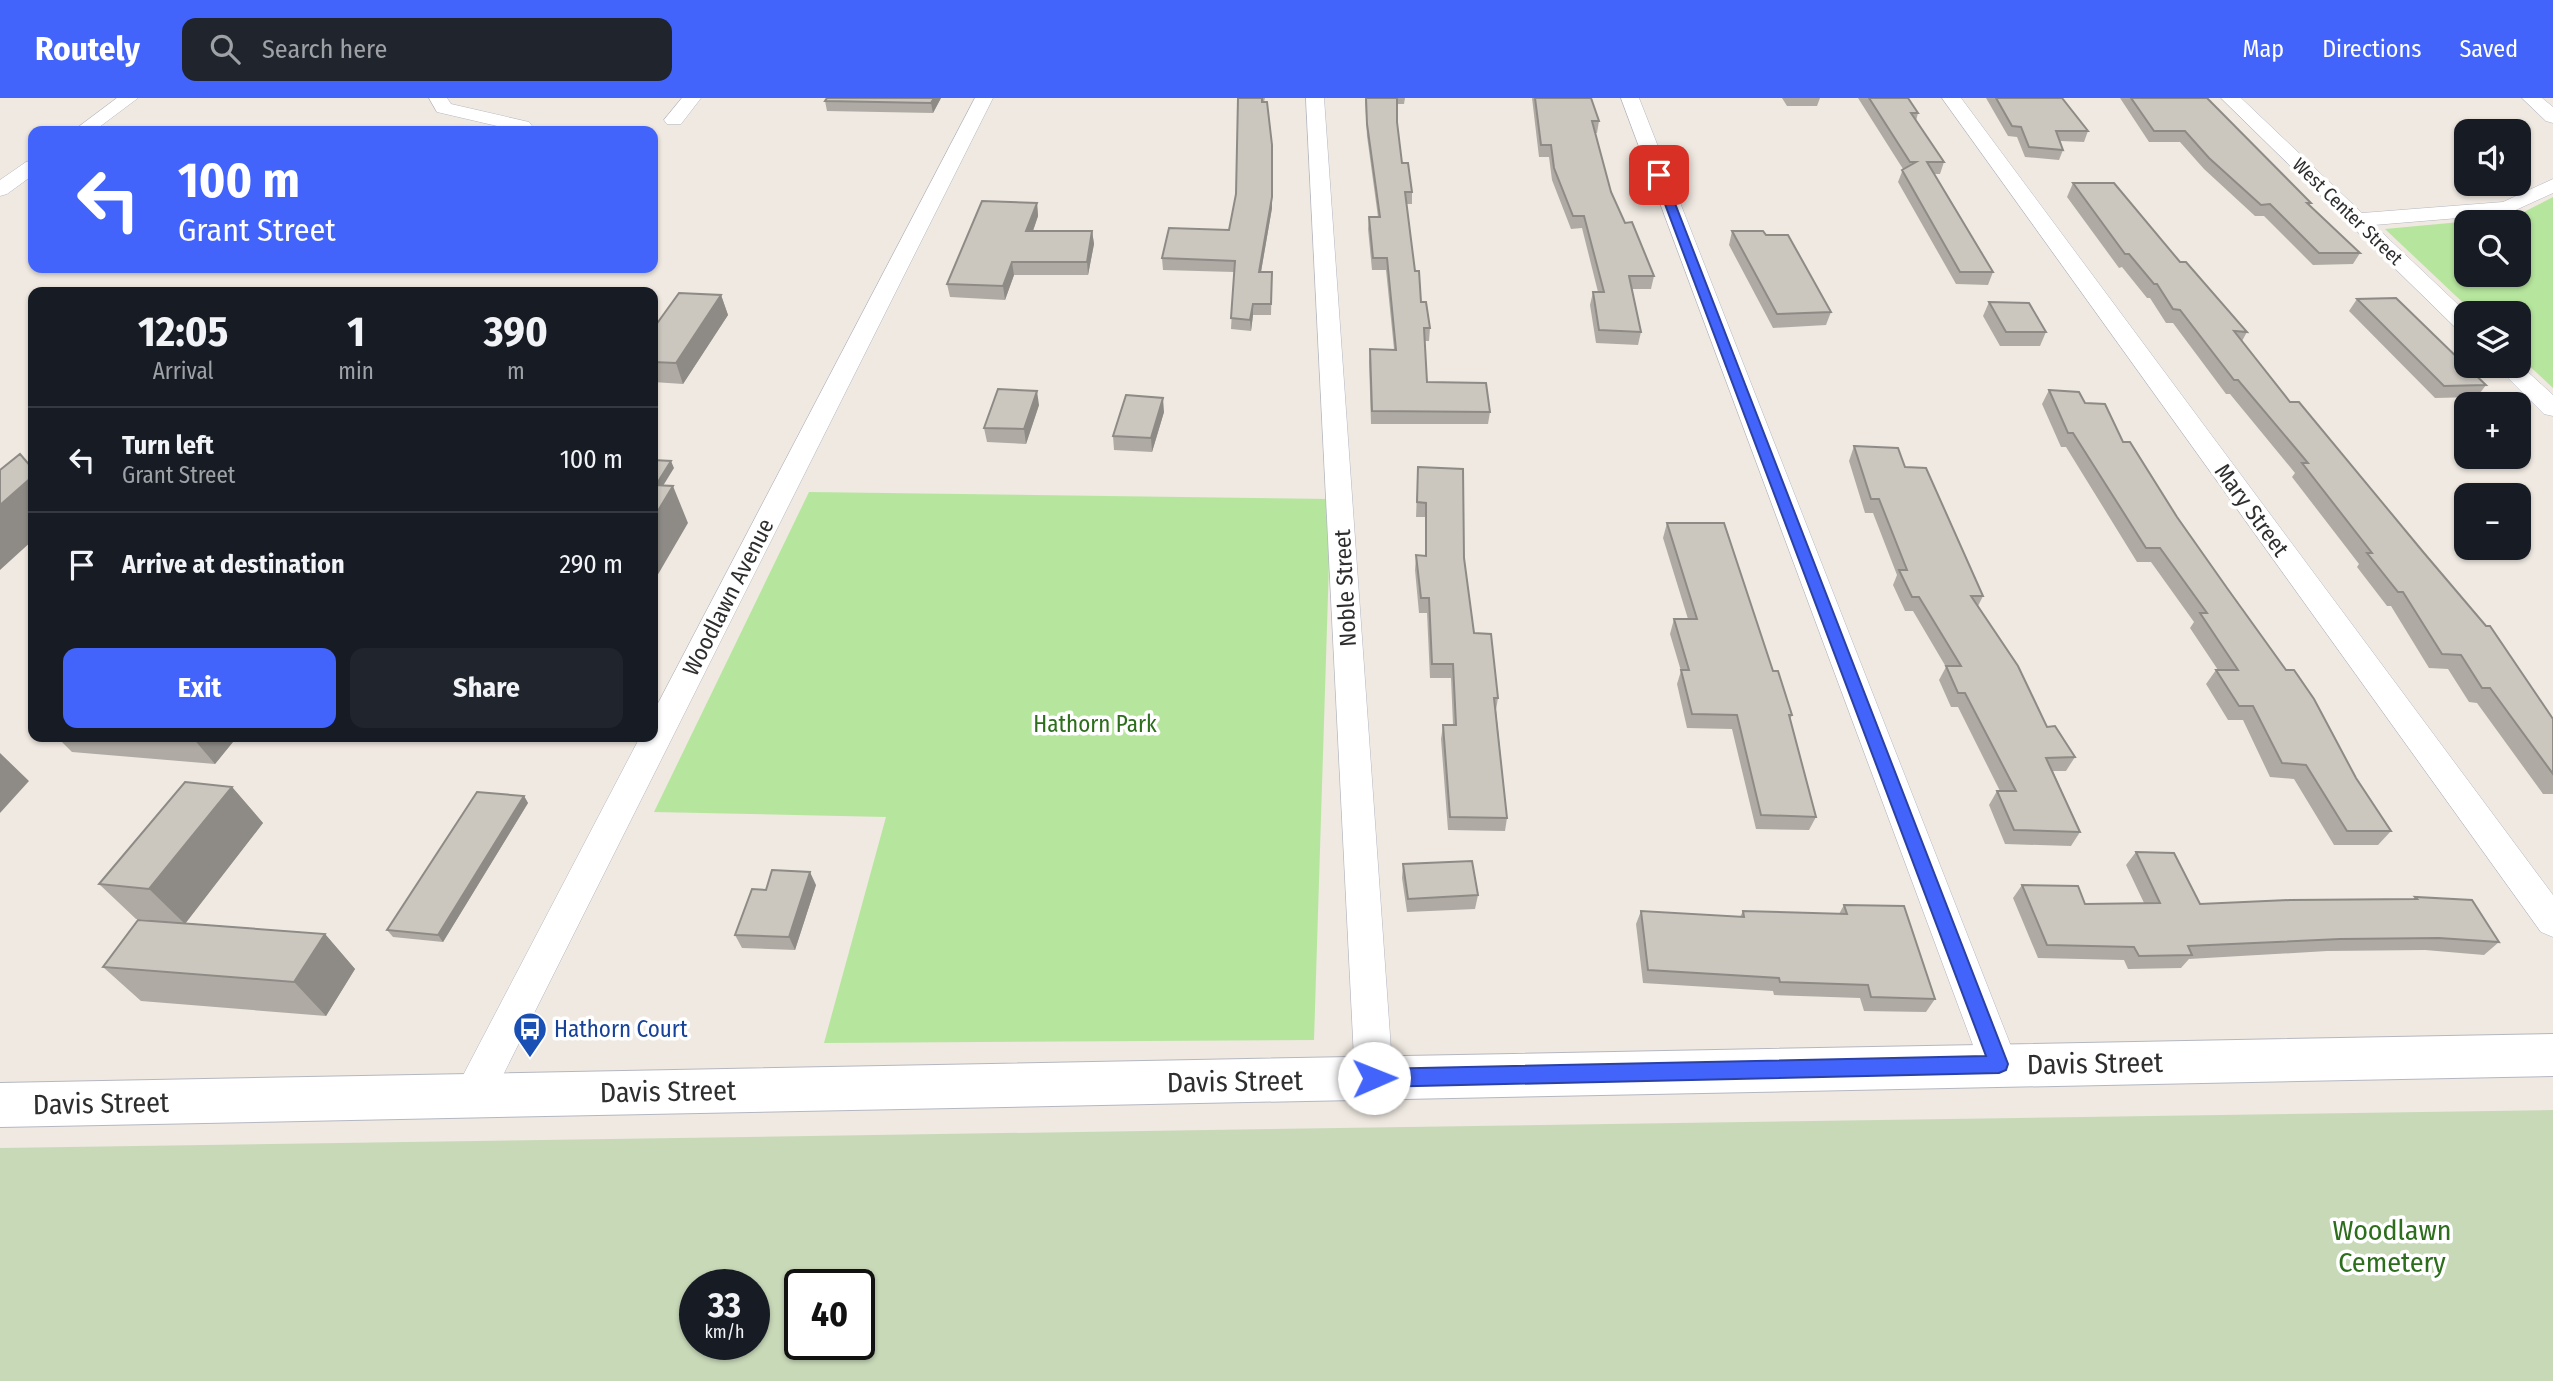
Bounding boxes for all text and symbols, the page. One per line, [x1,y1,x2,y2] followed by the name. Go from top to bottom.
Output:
[182,18,672,81] search box
[35,29,140,69] text: Routely
[206,30,244,68] icon: search
[262,34,387,65] text: Search here
[2243,35,2284,63] text: Map
[2322,35,2421,63] text: Directions
[2459,35,2518,63] text: Saved
[2454,119,2531,560] map controls
[2454,119,2531,196] button: sound
[1629,145,1689,205] pin
[178,151,300,210] text: 100 m
[2288,153,2408,270] street label: West Center Street
[63,154,154,245] icon: left
[1640,156,1678,194] icon: arrive
[2454,210,2531,287] button: search
[178,211,336,249] text: Grant Street
[2454,301,2531,378] button: layers
[138,307,228,357] text: 12:05
[347,307,365,357] text: 1
[484,307,548,357] text: 390
[153,357,214,385] text: Arrival
[338,357,374,385] text: min
[507,357,525,385] text: m
[2454,392,2531,469] button: +
[122,430,214,461] text: Turn left
[63,441,101,479] icon: left
[560,444,623,475] text: 100 m
[2209,458,2295,562] street label: Mary Street
[122,461,235,489] text: Grant Street
[2454,483,2531,560] button: −
[676,514,780,680] street label: Woodlawn Avenue
[1328,528,1362,647] street label: Noble Street
[63,546,101,584] icon: arrive
[122,549,345,580] text: Arrive at destination
[559,549,623,580] text: 290 m
[63,648,336,728] button: Exit
[350,648,623,728] button: Share
[1033,710,1157,738] park label: Hathorn Park
[511,1010,549,1059] bus stop icon: Hathorn Court
[554,1015,688,1043] place label: Hathorn Court
[1337,1041,1411,1115] position arrow
[2027,1046,2164,1081] street label: Davis Street
[1167,1064,1304,1099] street label: Davis Street
[600,1074,737,1109] street label: Davis Street
[33,1086,170,1121] street label: Davis Street
[2332,1214,2452,1279] park label: Woodlawn Cemetery
[784,1269,875,1360] speed limit sign: 40
[708,1284,741,1326] text: 33
[704,1321,745,1343] text: km/h

